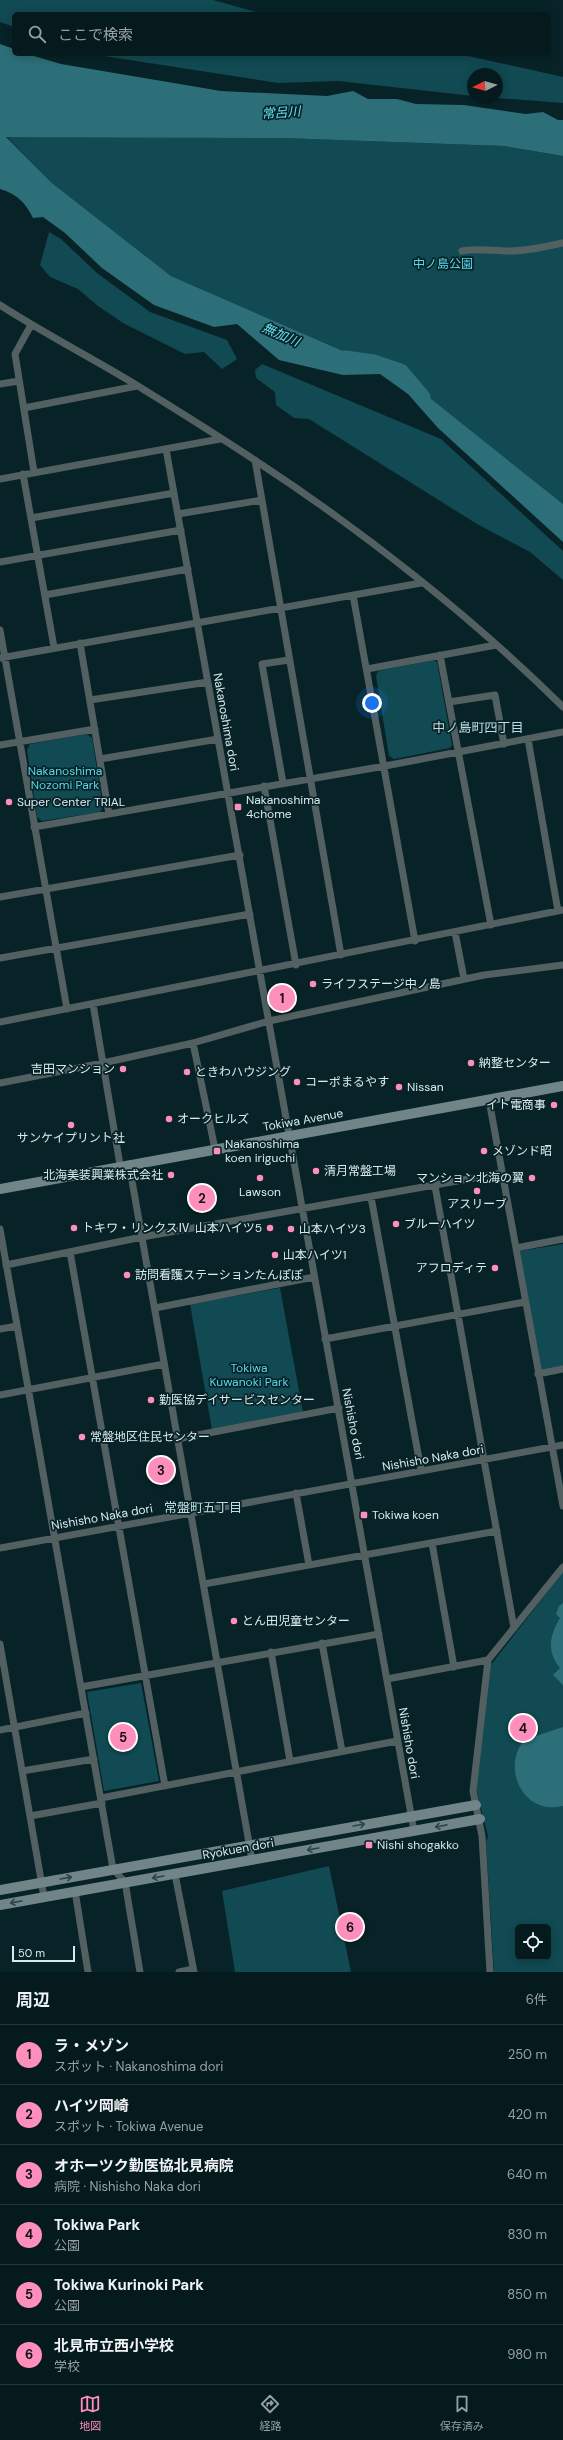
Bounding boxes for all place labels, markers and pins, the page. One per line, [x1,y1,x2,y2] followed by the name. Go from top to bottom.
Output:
[246,792,320,822] place label: Nakanoshima 4chome
[17,794,125,810] place label: Super Center TRIAL
[4,797,14,807] marker: Super Center TRIAL
[233,802,243,812] marker: Nakanoshima 4chome
[321,976,441,992] place label: ライフステージ中ノ島
[308,979,318,989] marker: ライフステージ中ノ島
[269,983,295,1013] pin: 1
[479,1055,551,1071] place label: 納整センター
[466,1058,476,1068] marker: 納整センター
[31,1061,115,1077] place label: 吉田マンション
[118,1064,128,1074] marker: 吉田マンション
[195,1064,291,1080] place label: ときわハウジング
[182,1067,192,1077] marker: ときわハウジング
[305,1074,389,1090] place label: コーポまるやす
[292,1077,302,1087] marker: コーポまるやす
[407,1079,444,1095] place label: Nissan
[394,1082,404,1092] marker: Nissan
[486,1097,546,1113] place label: イト電商事
[549,1100,559,1110] marker: イト電商事
[177,1111,249,1127] place label: オークヒルズ
[164,1114,174,1124] marker: オークヒルズ
[66,1120,76,1130] marker: サンケイプリント社
[17,1130,125,1146] place label: サンケイプリント社
[225,1136,299,1166] place label: Nakanoshima koen iriguchi
[492,1143,552,1159] place label: メゾンド昭
[212,1146,222,1156] marker: Nakanoshima koen iriguchi
[479,1146,489,1156] marker: メゾンド昭
[324,1163,396,1179] place label: 清月常盤工場
[311,1166,321,1176] marker: 清月常盤工場
[43,1167,163,1183] place label: 北海美装興業株式会社
[166,1170,176,1180] marker: 北海美装興業株式会社
[416,1170,524,1186] place label: マンション北海の翼
[255,1173,265,1183] marker: Lawson
[527,1173,537,1183] marker: マンション北海の翼
[189,1183,215,1213] pin: 2
[239,1184,281,1200] place label: Lawson
[472,1186,482,1196] marker: アスリーブ
[447,1196,507,1212] place label: アスリーブ
[404,1216,476,1232] place label: ブルーハイツ
[391,1219,401,1229] marker: ブルーハイツ
[82,1220,190,1236] place label: トキワ・リンクスⅣ
[195,1220,262,1236] place label: 山本ハイツ5
[299,1221,366,1237] place label: 山本ハイツ3
[69,1223,79,1233] marker: トキワ・リンクスⅣ
[265,1223,275,1233] marker: 山本ハイツ5
[286,1224,296,1234] marker: 山本ハイツ3
[283,1247,347,1263] place label: 山本ハイツ1
[270,1250,280,1260] marker: 山本ハイツ1
[416,1260,487,1276] place label: アフロディテ
[490,1263,500,1273] marker: アフロディテ
[135,1267,303,1283] place label: 訪問看護ステーションたんぽぽ
[122,1270,132,1280] marker: 訪問看護ステーションたんぽぽ
[159,1392,315,1408] place label: 勤医協デイサービスセンター
[146,1395,156,1405] marker: 勤医協デイサービスセンター
[90,1429,210,1445] place label: 常盤地区住民センター
[77,1432,87,1442] marker: 常盤地区住民センター
[148,1455,174,1485] pin: 3
[372,1507,439,1523] place label: Tokiwa koen
[359,1510,369,1520] marker: Tokiwa koen
[242,1613,350,1629] place label: とん田児童センター
[229,1616,239,1626] marker: とん田児童センター
[510,1713,536,1743] pin: 4
[110,1722,136,1752] pin: 5
[377,1837,459,1853] place label: Nishi shogakko
[364,1840,374,1850] marker: Nishi shogakko
[337,1912,363,1942] pin: 6

